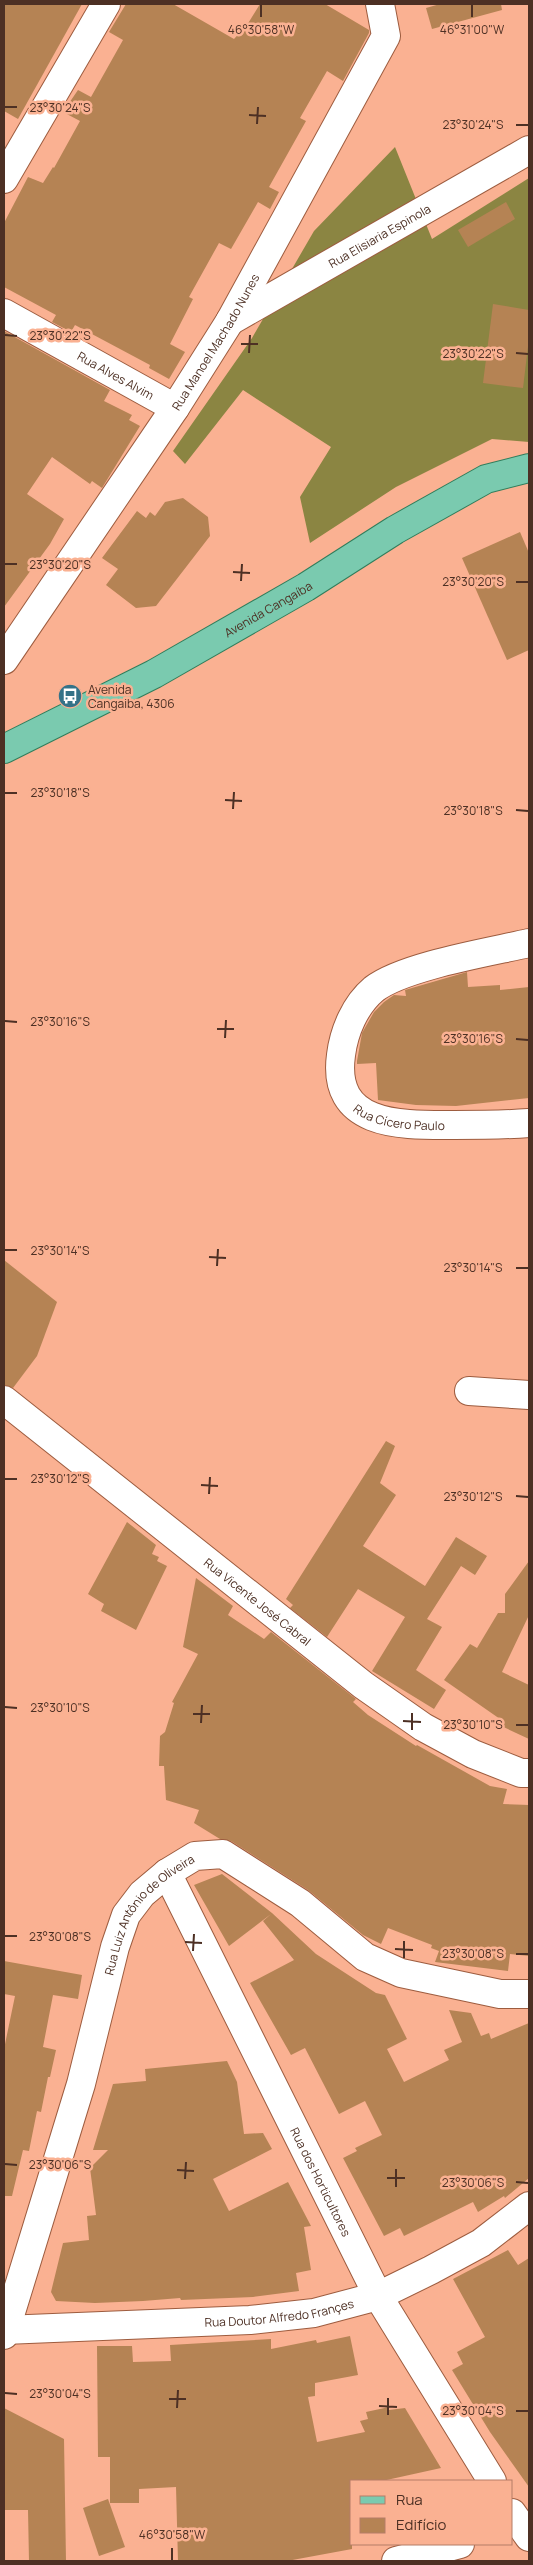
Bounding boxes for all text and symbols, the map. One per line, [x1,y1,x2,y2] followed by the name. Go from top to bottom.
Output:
[228,21,295,38] text: 46°30'58"W
[440,21,505,38] text: 46°31'00"W
[30,99,90,116] text: 23°30'24"S
[443,116,503,133] text: 23°30'24"S
[325,200,433,272] street label: Rua Elisiaria Espinola
[167,271,263,413] street label: Rua Manoel Machado Nunes
[29,327,91,344] text: 23°30'22"S
[442,345,504,362] text: 23°30'22"S
[74,347,157,403] street label: Rua Alves Alvim
[29,556,91,573] text: 23°30'20"S
[442,573,504,590] text: 23°30'20"S
[221,577,315,641] street label: Avenida Cangaíba
[88,681,175,712] place label: Avenida Cangaiba, 4306
[57,683,83,709] bus stop icon: Avenida Cangaiba, 4306
[30,784,90,801] text: 23°30'18"S
[443,802,503,819] text: 23°30'18"S
[30,1013,90,1030] text: 23°30'16"S
[443,1030,503,1047] text: 23°30'16"S
[350,1100,445,1134] street label: Rua Cícero Paulo
[31,1242,89,1259] text: 23°30'14"S
[444,1259,502,1276] text: 23°30'14"S
[30,1470,90,1487] text: 23°30'12"S
[443,1488,503,1505] text: 23°30'12"S
[201,1554,315,1649] street label: Rua Vicente José Cabral
[30,1699,90,1716] text: 23°30'10"S
[443,1716,503,1733] text: 23°30'10"S
[100,1850,197,1977] street label: Rua Luiz Antônio de Oliveira
[29,1928,91,1945] text: 23°30'08"S
[442,1945,504,1962] text: 23°30'08"S
[287,2124,355,2239] street label: Rua dos Horticultores
[29,2156,91,2173] text: 23°30'06"S
[442,2174,504,2191] text: 23°30'06"S
[204,2294,356,2330] street label: Rua Doutor Alfredo Françes
[29,2385,91,2402] text: 23°30'04"S
[442,2402,504,2419] text: 23°30'04"S
[350,2480,513,2545] legend
[396,2489,423,2510] text: Rua
[396,2514,447,2535] text: Edifício
[139,2526,206,2543] text: 46°30'58"W

